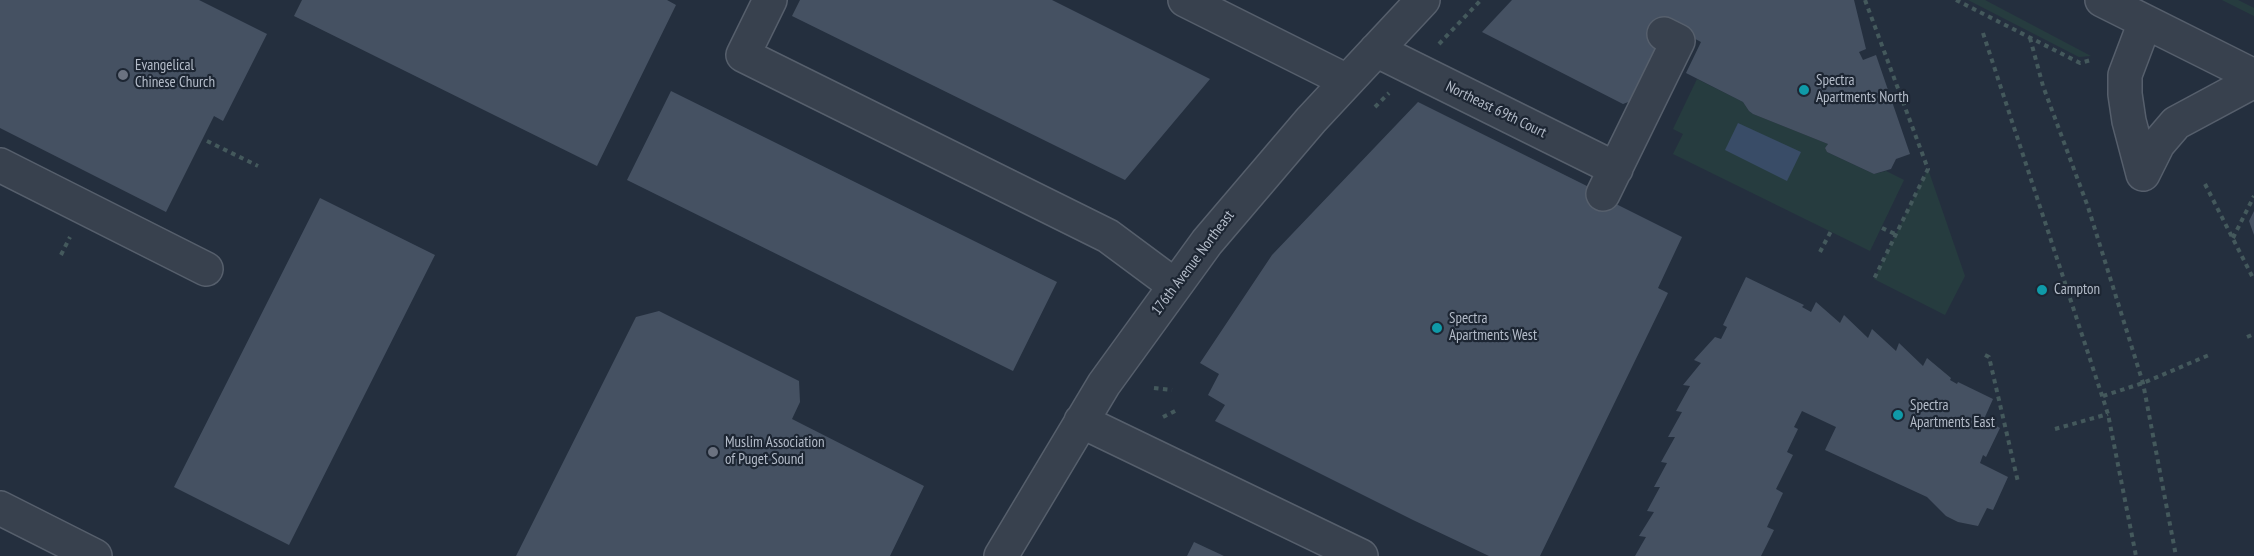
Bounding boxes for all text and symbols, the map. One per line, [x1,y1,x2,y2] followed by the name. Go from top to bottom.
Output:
[135,57,215,92] place label: Evangelical Chinese Church
[116,68,130,82] marker: Evangelical Chinese Church
[1816,72,1909,107] place label: Spectra Apartments North
[1443,78,1549,142] street label: Northeast 69th Court
[1797,83,1811,97] marker: Spectra Apartments North
[1148,207,1238,319] street label: 176th Avenue Northeast
[2054,281,2100,299] place label: Campton
[2035,283,2049,297] marker: Campton
[1449,310,1537,345] place label: Spectra Apartments West
[1430,321,1444,335] marker: Spectra Apartments West
[1910,397,1995,432] place label: Spectra Apartments East
[1891,408,1905,422] marker: Spectra Apartments East
[725,434,825,469] place label: Muslim Association of Puget Sound
[706,445,720,459] marker: Muslim Association of Puget Sound

